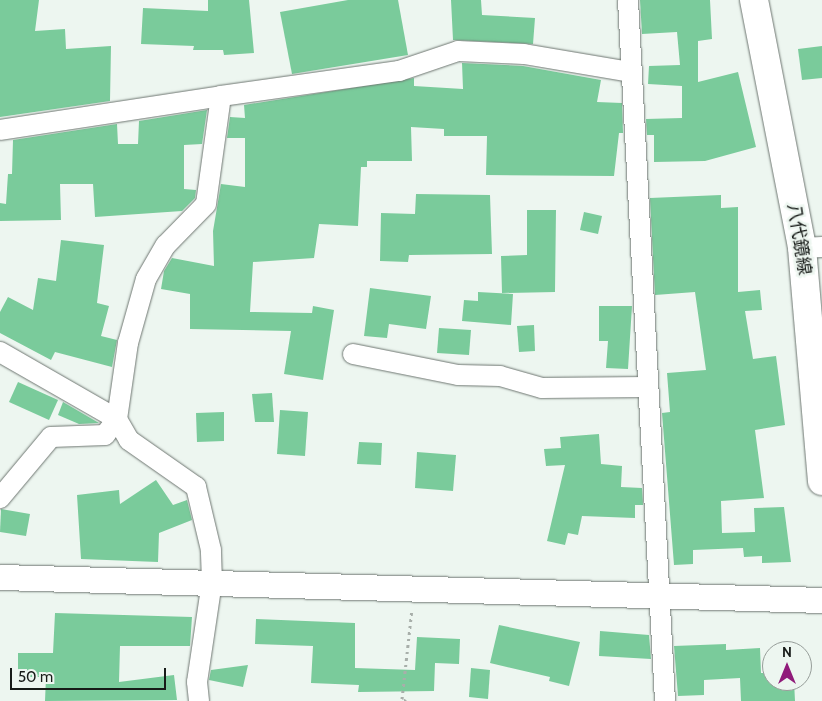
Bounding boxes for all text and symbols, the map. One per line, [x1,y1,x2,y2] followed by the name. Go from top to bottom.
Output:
[783,202,815,276] street label: 八代鏡線
[762,641,812,691] north arrow
[782,643,792,661] text: N
[12,658,169,690] scale bar
[18,668,53,686] text: 50 m

